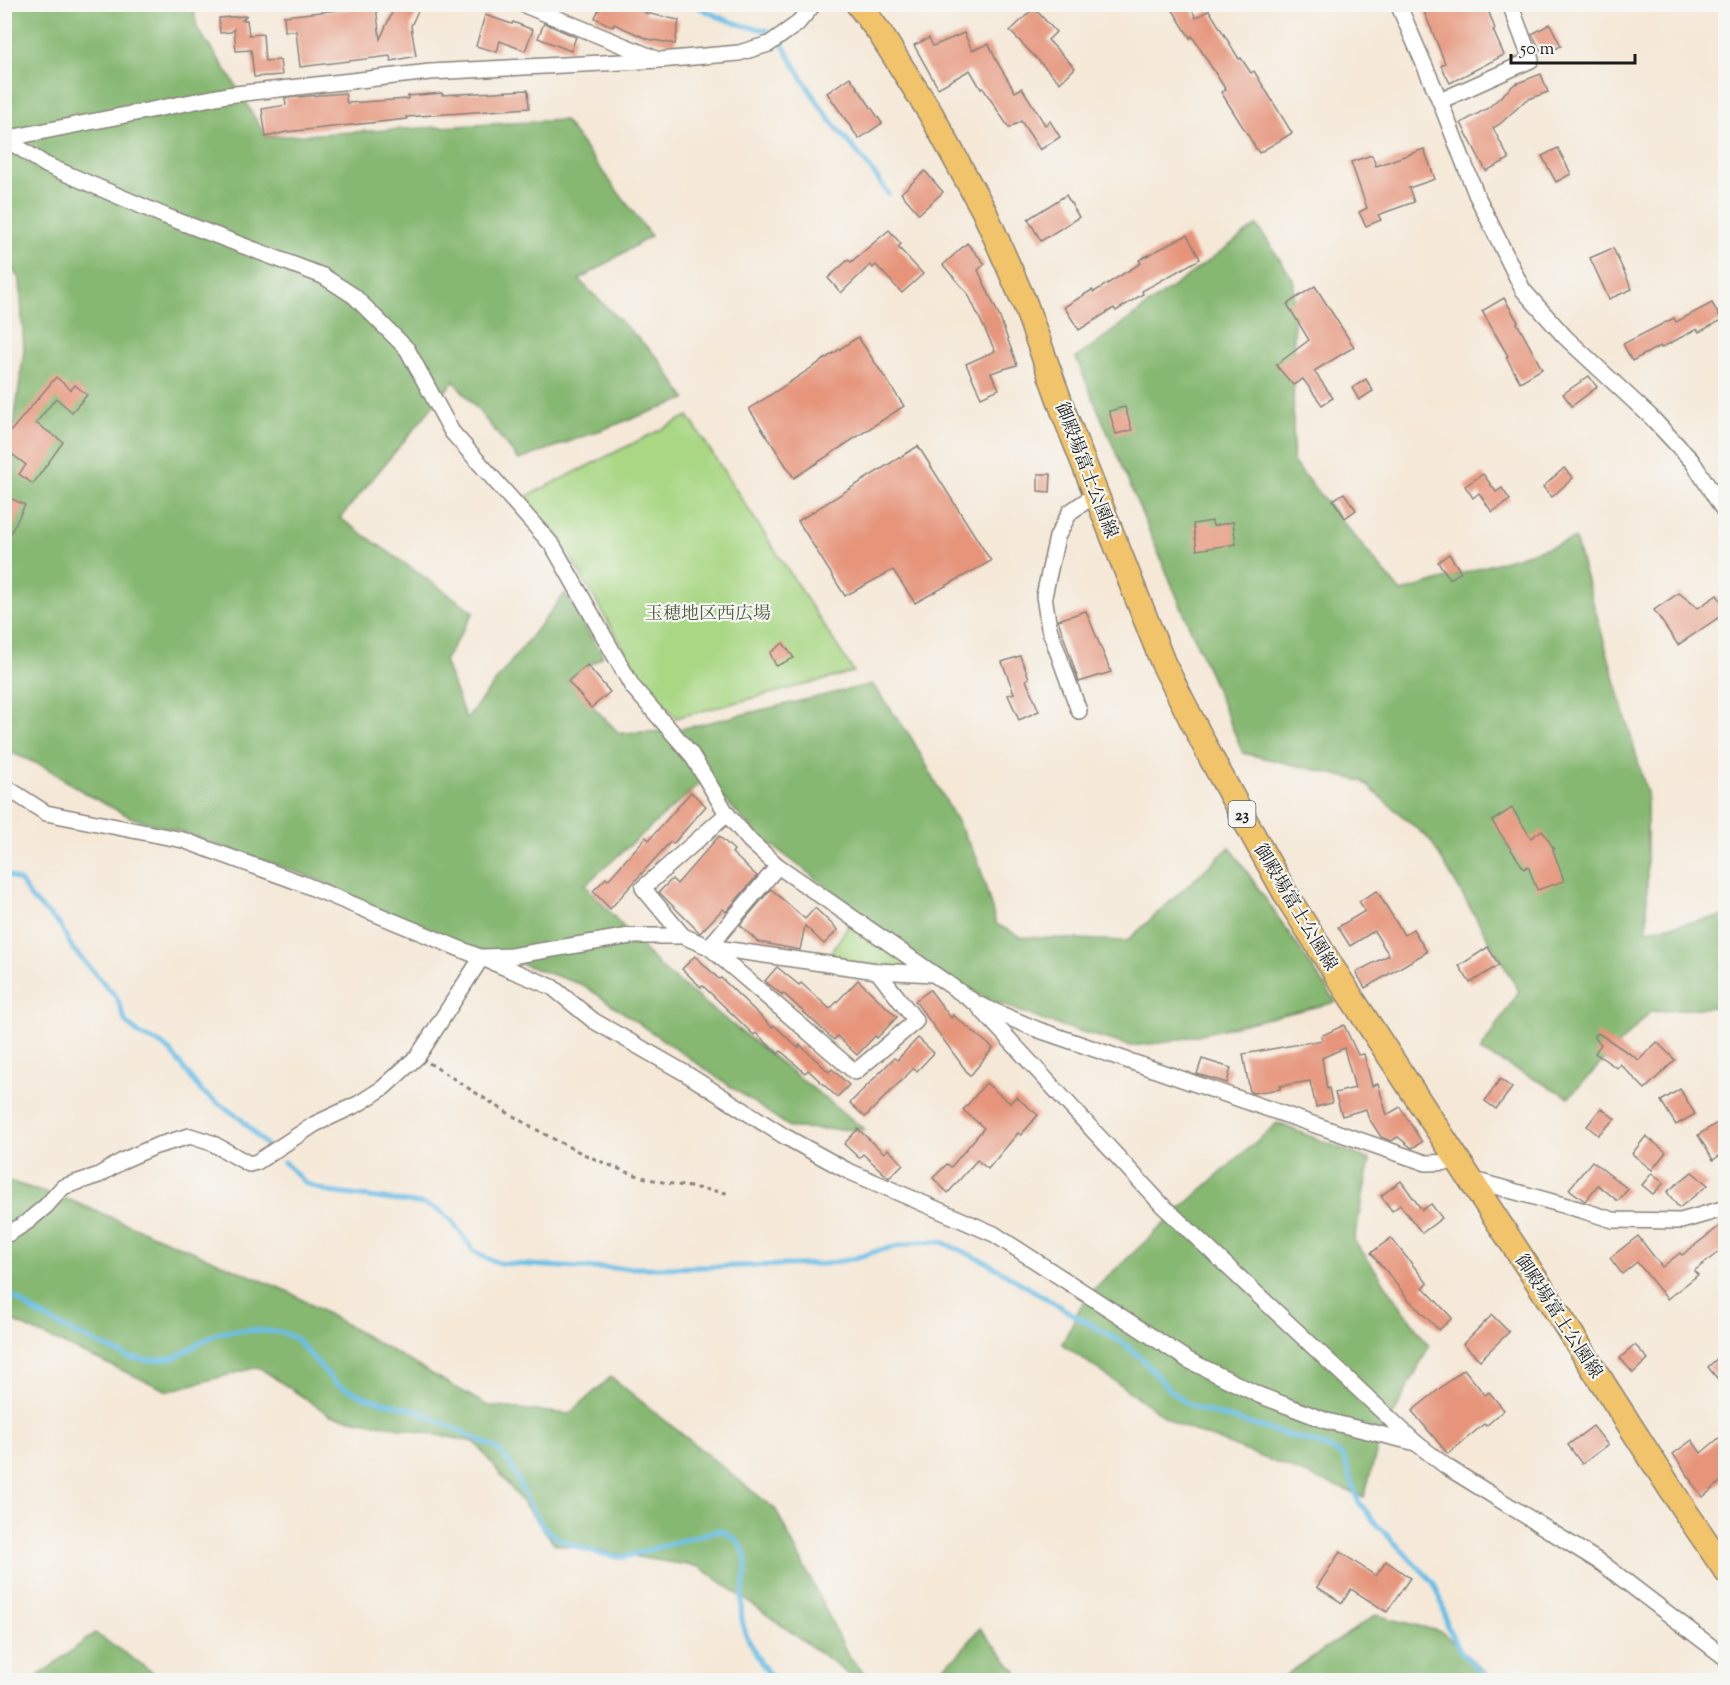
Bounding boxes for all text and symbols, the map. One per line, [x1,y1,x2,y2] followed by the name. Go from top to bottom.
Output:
[1511,27,1636,65] scale bar
[1519,37,1555,63] text: 50 m
[1047,399,1123,543] street label: 御殿場富士公園線
[645,602,771,628] park label: 玉穂地区西広場
[1228,801,1256,827] road number: 23
[1246,840,1343,976] street label: 御殿場富士公園線
[1507,1250,1607,1385] street label: 御殿場富士公園線

